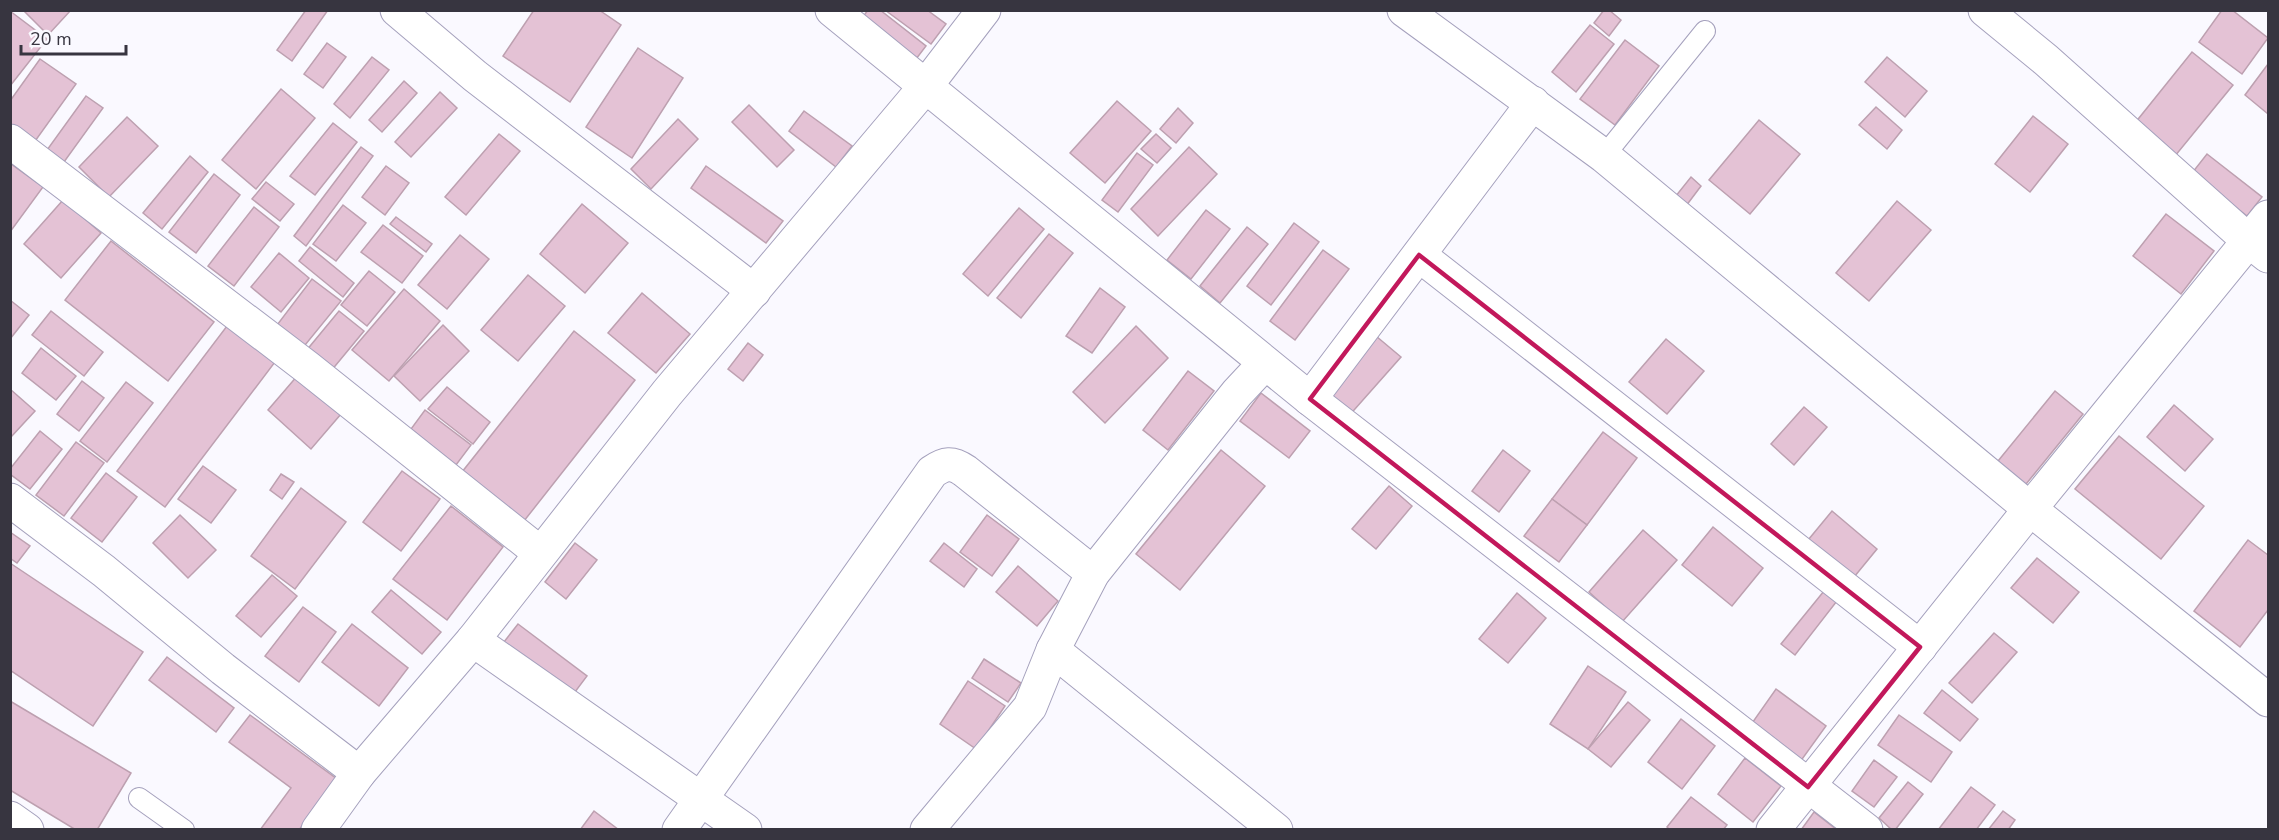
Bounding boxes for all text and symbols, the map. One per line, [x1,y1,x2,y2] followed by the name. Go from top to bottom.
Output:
[21,18,126,56] scale bar
[30,27,72,51] text: 20 m

